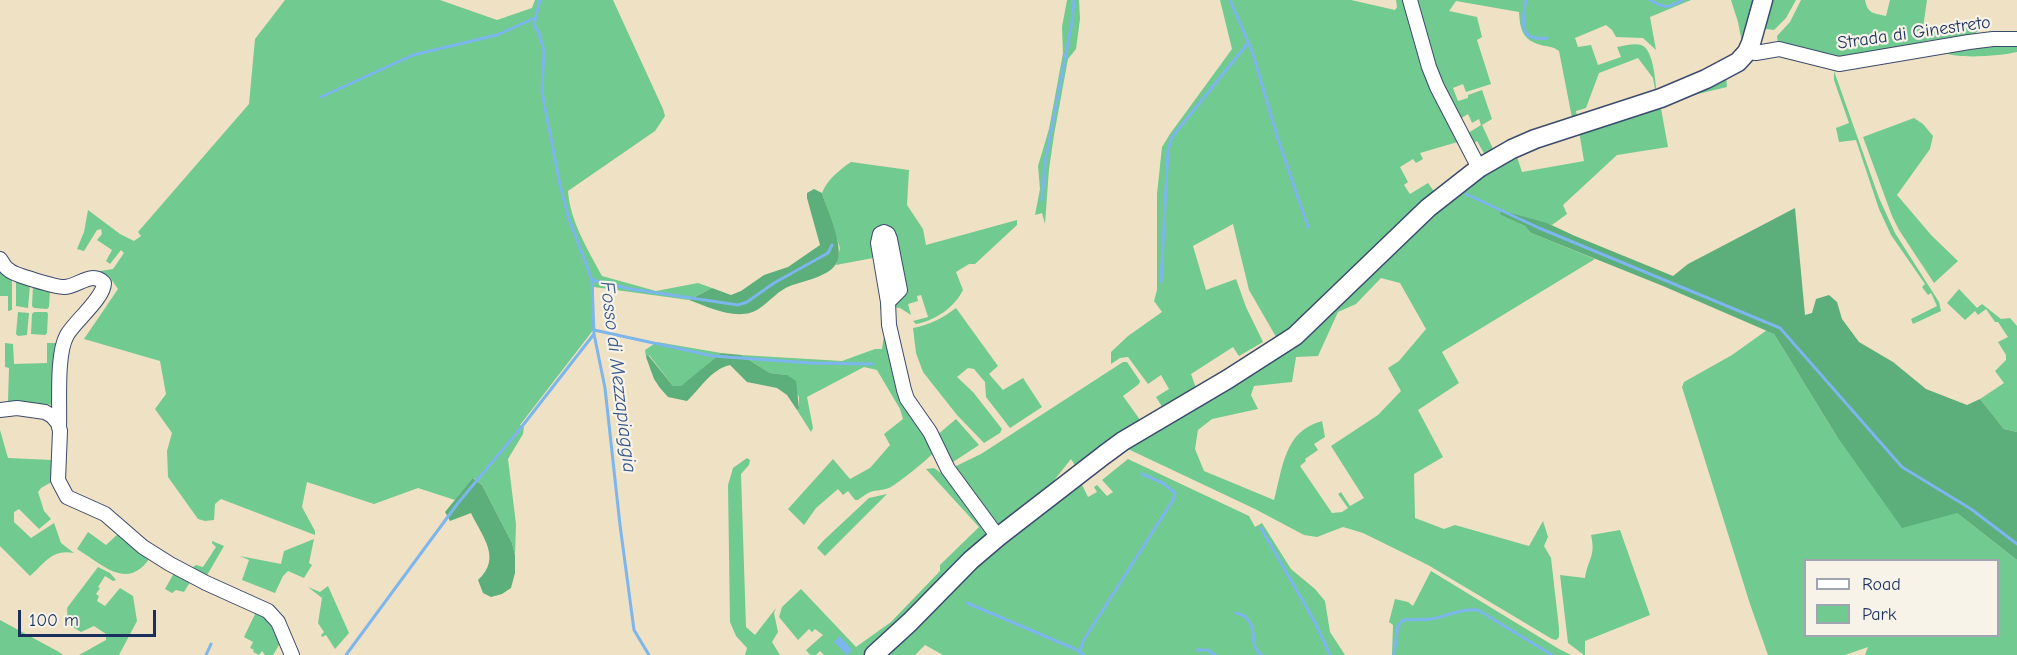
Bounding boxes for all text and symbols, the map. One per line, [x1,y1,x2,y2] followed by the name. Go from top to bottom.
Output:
[1836,12,1992,54] street label: Strada di Ginestreto
[594,280,642,474] water label: Fosso di Mezzapiaggia
[1804,559,1999,637] legend
[1862,574,1901,595] text: Road
[21,598,159,636] scale bar
[1862,604,1896,625] text: Park
[29,610,79,631] text: 100 m

